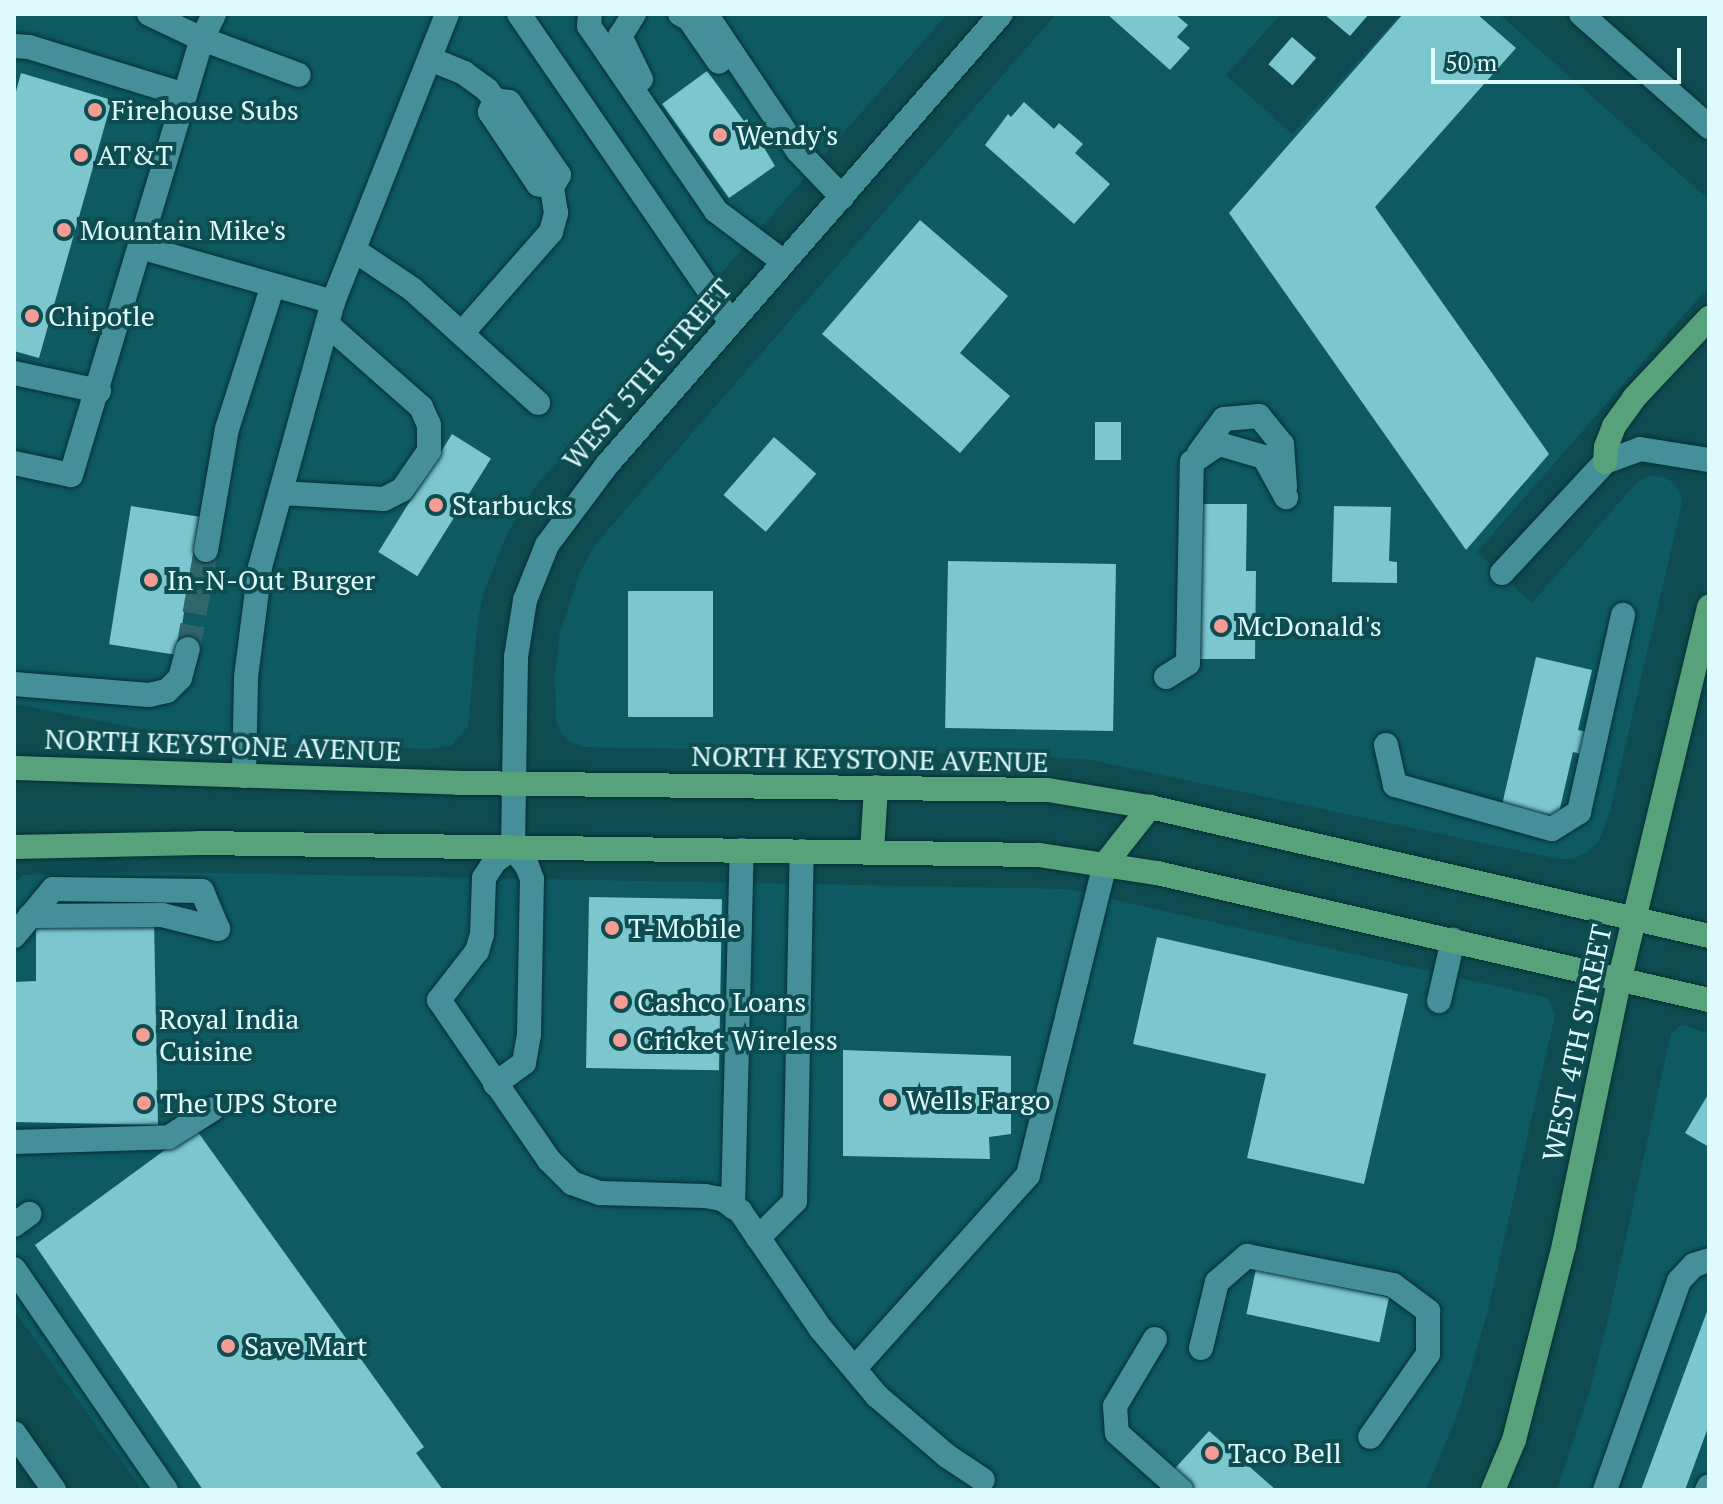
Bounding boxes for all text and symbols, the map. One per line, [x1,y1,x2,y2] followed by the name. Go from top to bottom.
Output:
[1435,32,1685,82] scale bar
[1445,46,1497,78] text: 50 m
[111,93,299,127] place label: Firehouse Subs
[86,101,104,119] marker: Firehouse Subs
[736,118,838,152] place label: Wendy's
[711,126,729,144] marker: Wendy's
[97,138,173,172] place label: AT&T
[72,146,90,164] marker: AT&T
[80,213,286,247] place label: Mountain Mike's
[55,221,73,239] marker: Mountain Mike's
[555,272,739,476] street label: WEST 5TH STREET
[48,299,155,333] place label: Chipotle
[23,307,41,325] marker: Chipotle
[452,488,573,522] place label: Starbucks
[427,496,445,514] marker: Starbucks
[167,563,375,597] place label: In-N-Out Burger
[142,571,160,589] marker: In-N-Out Burger
[1237,609,1382,643] place label: McDonald's
[1212,617,1230,635] marker: McDonald's
[44,722,402,768] street label: NORTH KEYSTONE AVENUE
[691,739,1049,779] street label: NORTH KEYSTONE AVENUE
[628,911,741,945] place label: T-Mobile
[603,919,621,937] marker: T-Mobile
[1535,922,1619,1164] street label: WEST 4TH STREET
[637,985,806,1019] place label: Cashco Loans
[612,993,630,1011] marker: Cashco Loans
[159,1002,299,1068] place label: Royal India Cuisine
[636,1023,838,1057] place label: Cricket Wireless
[134,1026,152,1044] marker: Royal India Cuisine
[611,1031,629,1049] marker: Cricket Wireless
[906,1083,1051,1117] place label: Wells Fargo
[160,1086,338,1120] place label: The UPS Store
[881,1091,899,1109] marker: Wells Fargo
[135,1094,153,1112] marker: The UPS Store
[244,1329,367,1363] place label: Save Mart
[219,1337,237,1355] marker: Save Mart
[1228,1436,1342,1470] place label: Taco Bell
[1203,1444,1221,1462] marker: Taco Bell

